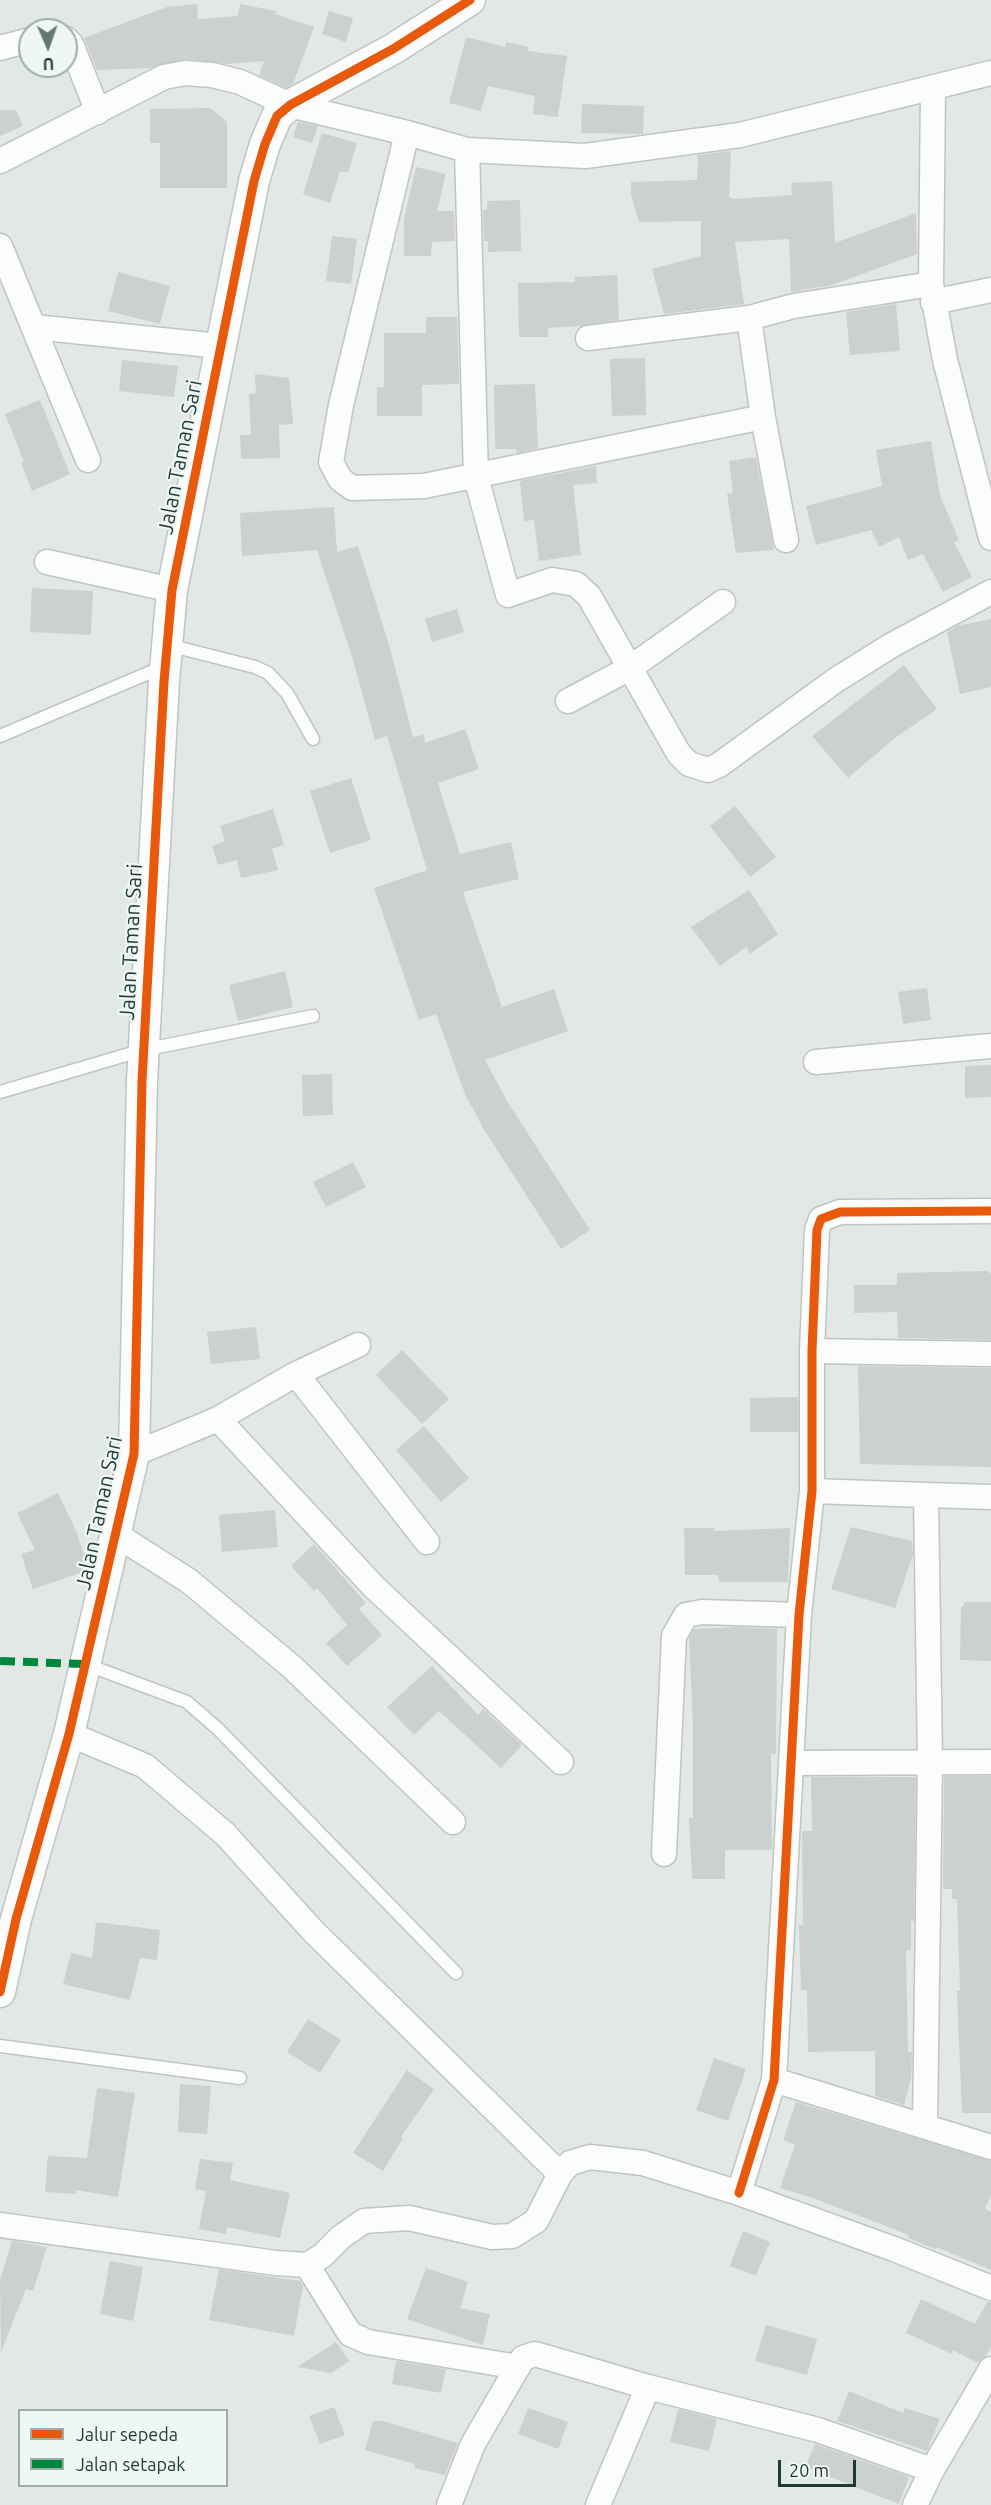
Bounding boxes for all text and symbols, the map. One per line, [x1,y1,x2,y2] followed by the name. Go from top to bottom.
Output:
[18,18,78,78] north arrow
[43,55,54,73] text: U
[153,378,207,536] street label: Jalan Taman Sari
[114,863,148,1021] street label: Jalan Taman Sari
[70,1434,128,1592] street label: Jalan Taman Sari
[18,2409,228,2487] legend
[76,2424,178,2444] text: Jalur sepeda
[781,2448,859,2486] scale bar
[76,2454,185,2474] text: Jalan setapak
[789,2460,829,2480] text: 20 m

